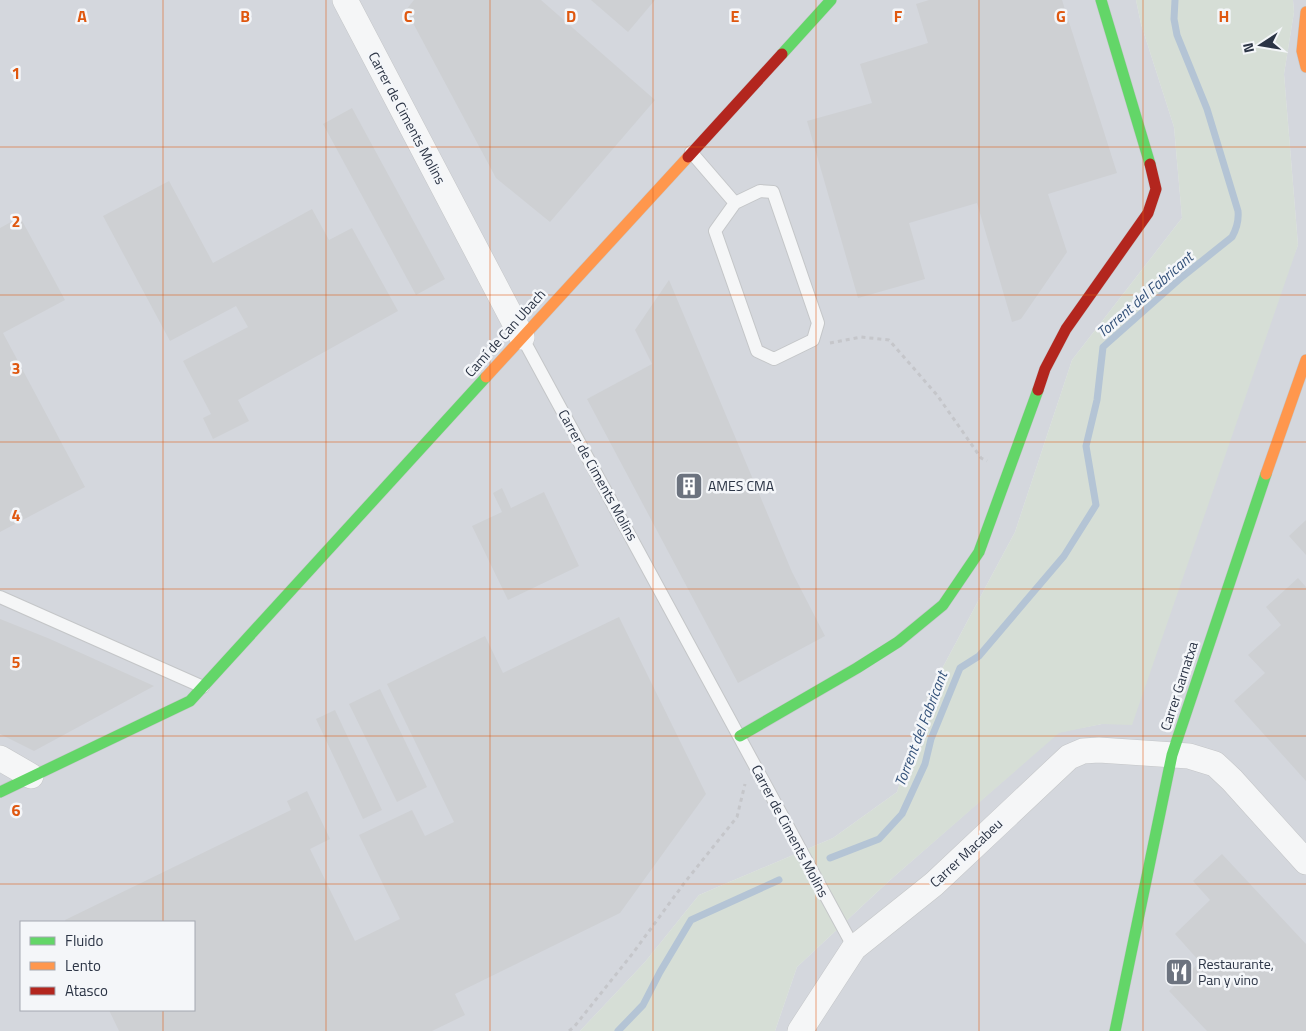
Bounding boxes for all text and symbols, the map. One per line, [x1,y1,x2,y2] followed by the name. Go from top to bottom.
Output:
[77,4,87,28] text: A
[240,4,250,28] text: B
[404,4,413,28] text: C
[566,4,576,28] text: D
[731,4,740,28] text: E
[894,4,903,28] text: F
[1056,4,1066,28] text: G
[1219,4,1229,28] text: H
[1236,20,1286,70] north arrow
[1237,41,1259,55] text: N
[364,48,451,188] street label: Carrer de Ciments Molins
[12,61,20,85] text: 1
[12,209,20,233] text: 2
[1091,245,1200,343] water label: Torrent del Fabricant
[459,284,550,381] street label: Camí de Can Ubach
[12,356,20,380] text: 3
[553,405,643,544] street label: Carrer de Ciments Molins
[674,471,704,501] building icon: AMES CMA
[708,475,775,496] place label: AMES CMA
[12,503,21,527] text: 4
[1154,639,1203,733] street label: Carrer Garnatxa
[12,650,21,674] text: 5
[888,666,954,790] water label: Torrent del Fabricant
[747,761,834,901] street label: Carrer de Ciments Molins
[12,798,21,822] text: 6
[925,813,1007,892] street label: Carrer Macabeu
[20,921,195,1011] legend
[65,929,104,952] text: Fluido
[1198,953,1274,990] place label: Restaurante, Pan y vino
[65,954,101,977] text: Lento
[1164,957,1194,987] restaurant icon: Restaurante, Pan y vino
[65,979,108,1002] text: Atasco

